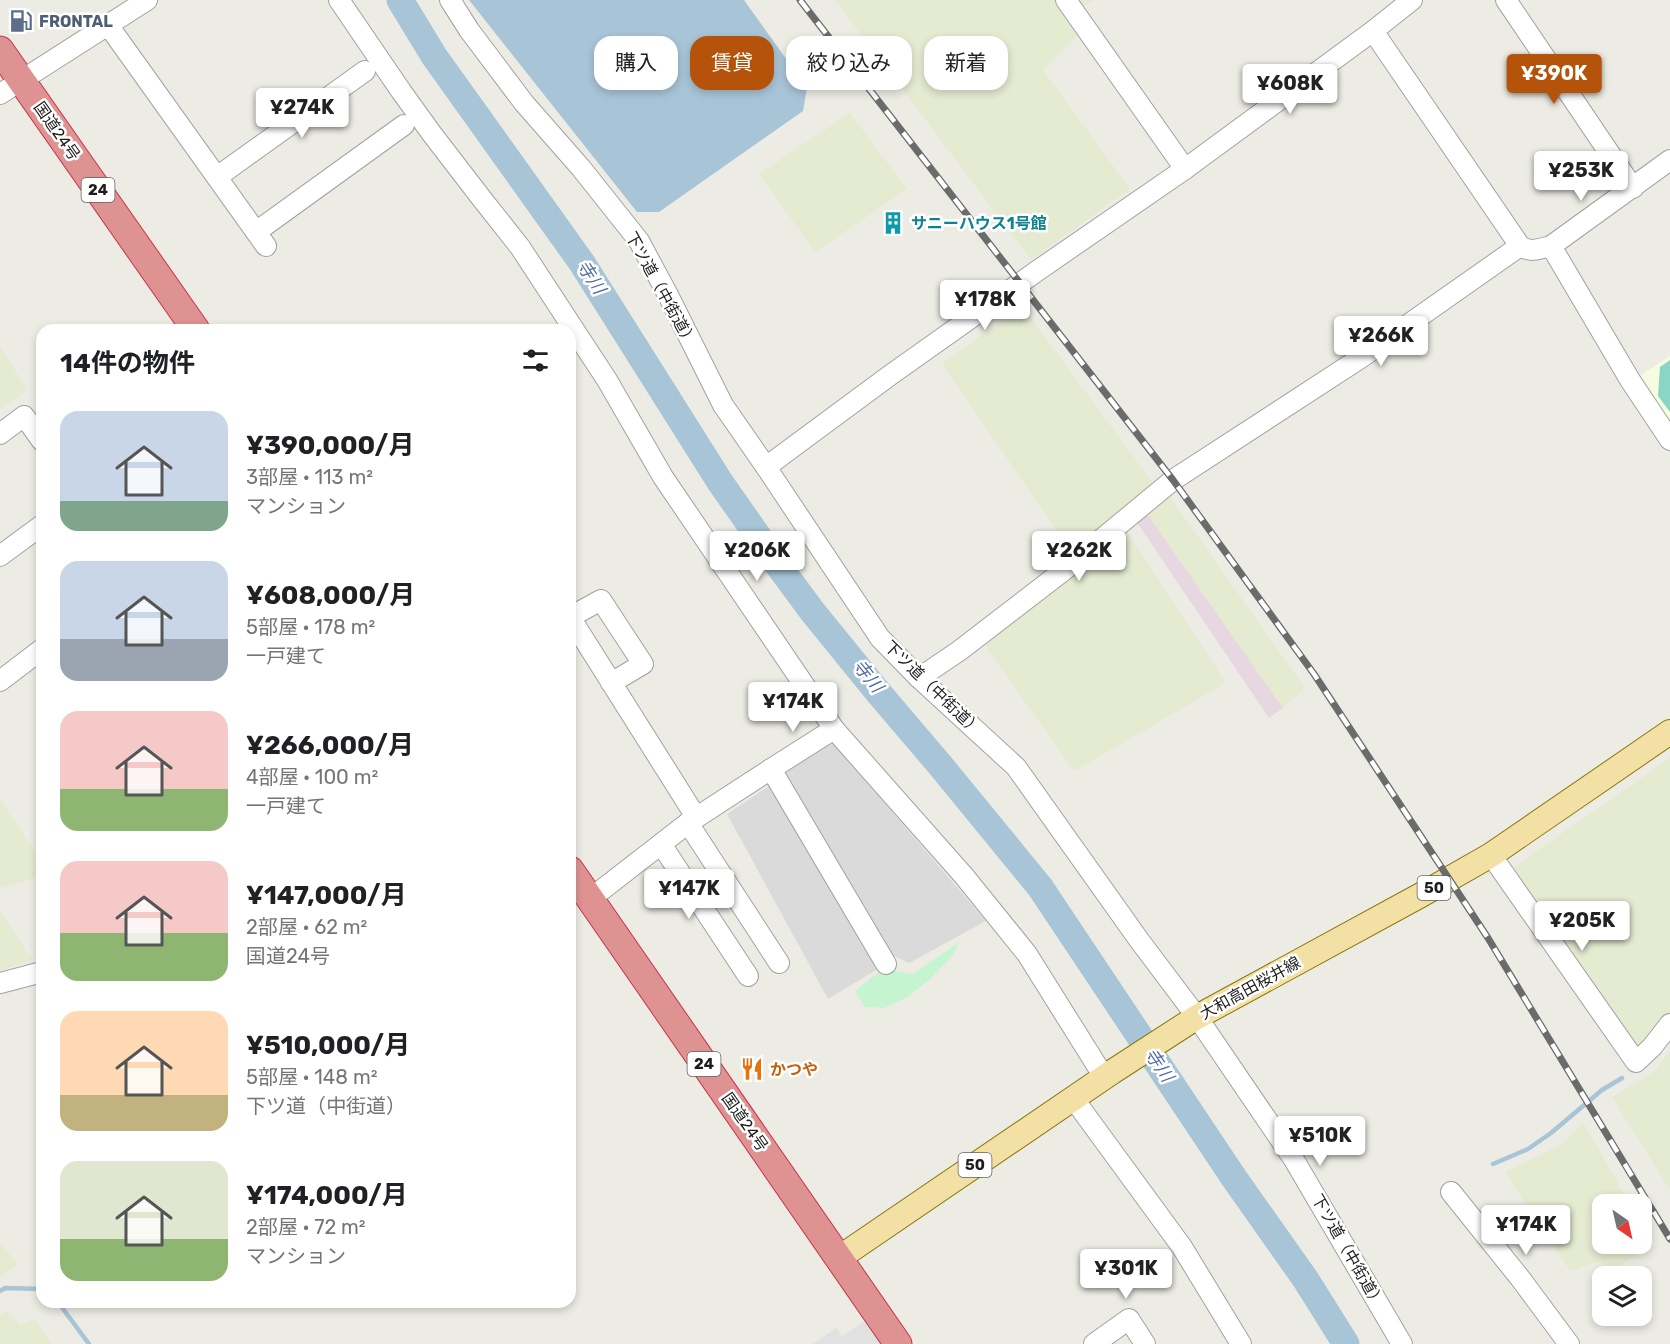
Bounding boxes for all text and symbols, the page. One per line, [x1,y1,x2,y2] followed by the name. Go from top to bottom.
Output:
[8,8,34,34] fuel station icon: FRONTAL
[39,12,113,31] place label: FRONTAL
[594,36,678,90] chip: 購入
[690,36,774,90] chip: 賃貸
[786,36,912,90] chip: 絞り込み
[924,36,1008,90] chip: 新着
[1512,54,1596,105] pin: ¥390K
[1521,61,1587,85] text: ¥390K
[1248,64,1332,115] pin: ¥608K
[1256,71,1324,95] text: ¥608K
[260,88,344,139] pin: ¥274K
[270,95,334,119] text: ¥274K
[30,98,84,164] street label: 国道24号
[1539,151,1623,202] pin: ¥253K
[1548,158,1614,182] text: ¥253K
[82,178,114,202] road number: 24
[880,210,906,236] building icon: サニーハウス1号館
[911,214,1047,233] place label: サニーハウス1号館
[622,228,700,350] street label: 下ツ道（中街道）
[572,256,611,300] water label: 寺川
[943,280,1027,331] pin: ¥178K
[954,287,1016,311] text: ¥178K
[1339,316,1423,367] pin: ¥266K
[1348,323,1414,347] text: ¥266K
[519,344,552,377] icon: filters
[60,348,195,379] text: 14件の物件
[246,430,415,461] text: ¥390,000/月
[108,435,180,507] icon: home
[246,465,373,489] text: 3部屋 · 113 m²
[246,494,346,518] text: マンション
[715,531,799,582] pin: ¥206K
[1037,531,1121,582] pin: ¥262K
[724,538,790,562] text: ¥206K
[1046,538,1112,562] text: ¥262K
[246,580,415,611] text: ¥608,000/月
[108,585,180,657] icon: home
[246,615,375,639] text: 5部屋 · 178 m²
[880,637,986,739] street label: 下ツ道（中街道）
[246,644,326,668] text: 一戸建て
[848,655,889,698] water label: 寺川
[751,682,835,733] pin: ¥174K
[762,689,824,713] text: ¥174K
[246,730,414,761] text: ¥266,000/月
[108,735,180,807] icon: home
[246,765,378,789] text: 4部屋 · 100 m²
[246,794,326,818] text: 一戸建て
[647,869,731,920] pin: ¥147K
[658,876,720,900] text: ¥147K
[1418,876,1450,900] road number: 50
[246,880,407,911] text: ¥147,000/月
[108,885,180,957] icon: home
[1540,901,1624,952] pin: ¥205K
[1549,908,1615,932] text: ¥205K
[246,915,367,939] text: 2部屋 · 62 m²
[246,944,330,968] text: 国道24号
[1196,953,1304,1023] street label: 大和高田桜井線
[246,1030,410,1061] text: ¥510,000/月
[108,1035,180,1107] icon: home
[1140,1044,1179,1088] water label: 寺川
[688,1052,720,1076] road number: 24
[739,1056,765,1082] restaurant icon: かつや
[770,1060,818,1079] place label: かつや
[246,1065,377,1089] text: 5部屋 · 148 m²
[718,1089,772,1155] street label: 国道24号
[246,1094,406,1118] text: 下ツ道（中街道）
[1278,1116,1362,1167] pin: ¥510K
[1288,1123,1352,1147] text: ¥510K
[958,1153,992,1177] road number: 50
[246,1180,408,1211] text: ¥174,000/月
[108,1185,180,1257] icon: home
[1308,1191,1388,1311] street label: 下ツ道（中街道）
[1592,1194,1652,1254] north arrow
[1592,1194,1652,1326] map controls
[1484,1205,1568,1256] pin: ¥174K
[1495,1212,1557,1236] text: ¥174K
[246,1215,366,1239] text: 2部屋 · 72 m²
[246,1244,346,1268] text: マンション
[1084,1249,1168,1300] pin: ¥301K
[1094,1256,1158,1280] text: ¥301K
[1592,1266,1652,1326] button: layers

